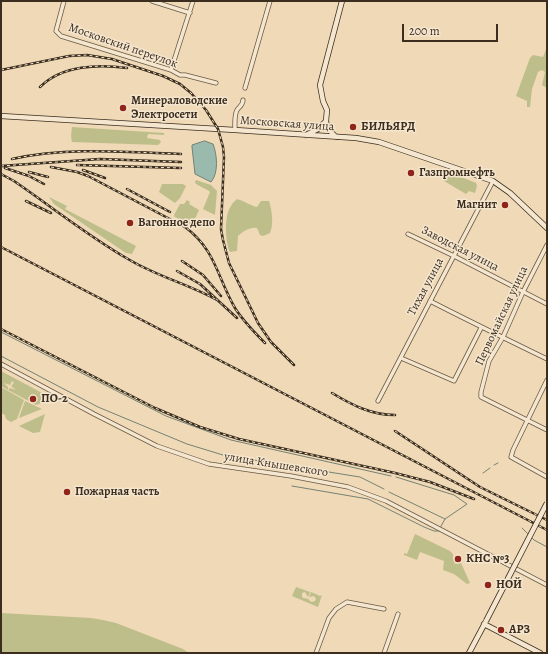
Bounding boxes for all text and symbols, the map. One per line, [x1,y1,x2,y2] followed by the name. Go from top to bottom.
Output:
[404,16,500,42] scale bar
[66,21,180,71] street label: Московский переулок
[409,23,440,39] text: 200 m
[131,94,228,122] place label: Минераловодские Электросети
[118,103,128,113] marker: Минераловодские Электросети
[239,114,335,134] street label: Московская улица
[361,120,415,134] place label: БИЛЬЯРД
[348,122,358,132] marker: БИЛЬЯРД
[419,166,495,180] place label: Газпромнефть
[406,168,416,178] marker: Газпромнефть
[456,198,497,212] place label: Магнит
[500,200,510,210] marker: Магнит
[138,216,215,230] place label: Вагонное депо
[125,218,135,228] marker: Вагонное депо
[419,223,501,275] street label: Заводская улица
[405,256,447,318] street label: Тихая улица
[473,264,531,368] street label: Первомайская улица
[41,392,68,406] place label: ПО-2
[28,394,38,404] marker: ПО-2
[223,450,329,480] street label: улица Кнышевского
[75,485,159,499] place label: Пожарная часть
[62,487,72,497] marker: Пожарная часть
[466,552,509,566] place label: КНС №3
[453,554,463,564] marker: КНС №3
[496,578,522,592] place label: НОЙ
[483,580,493,590] marker: НОЙ
[509,623,530,637] place label: АРЗ
[496,625,506,635] marker: АРЗ

